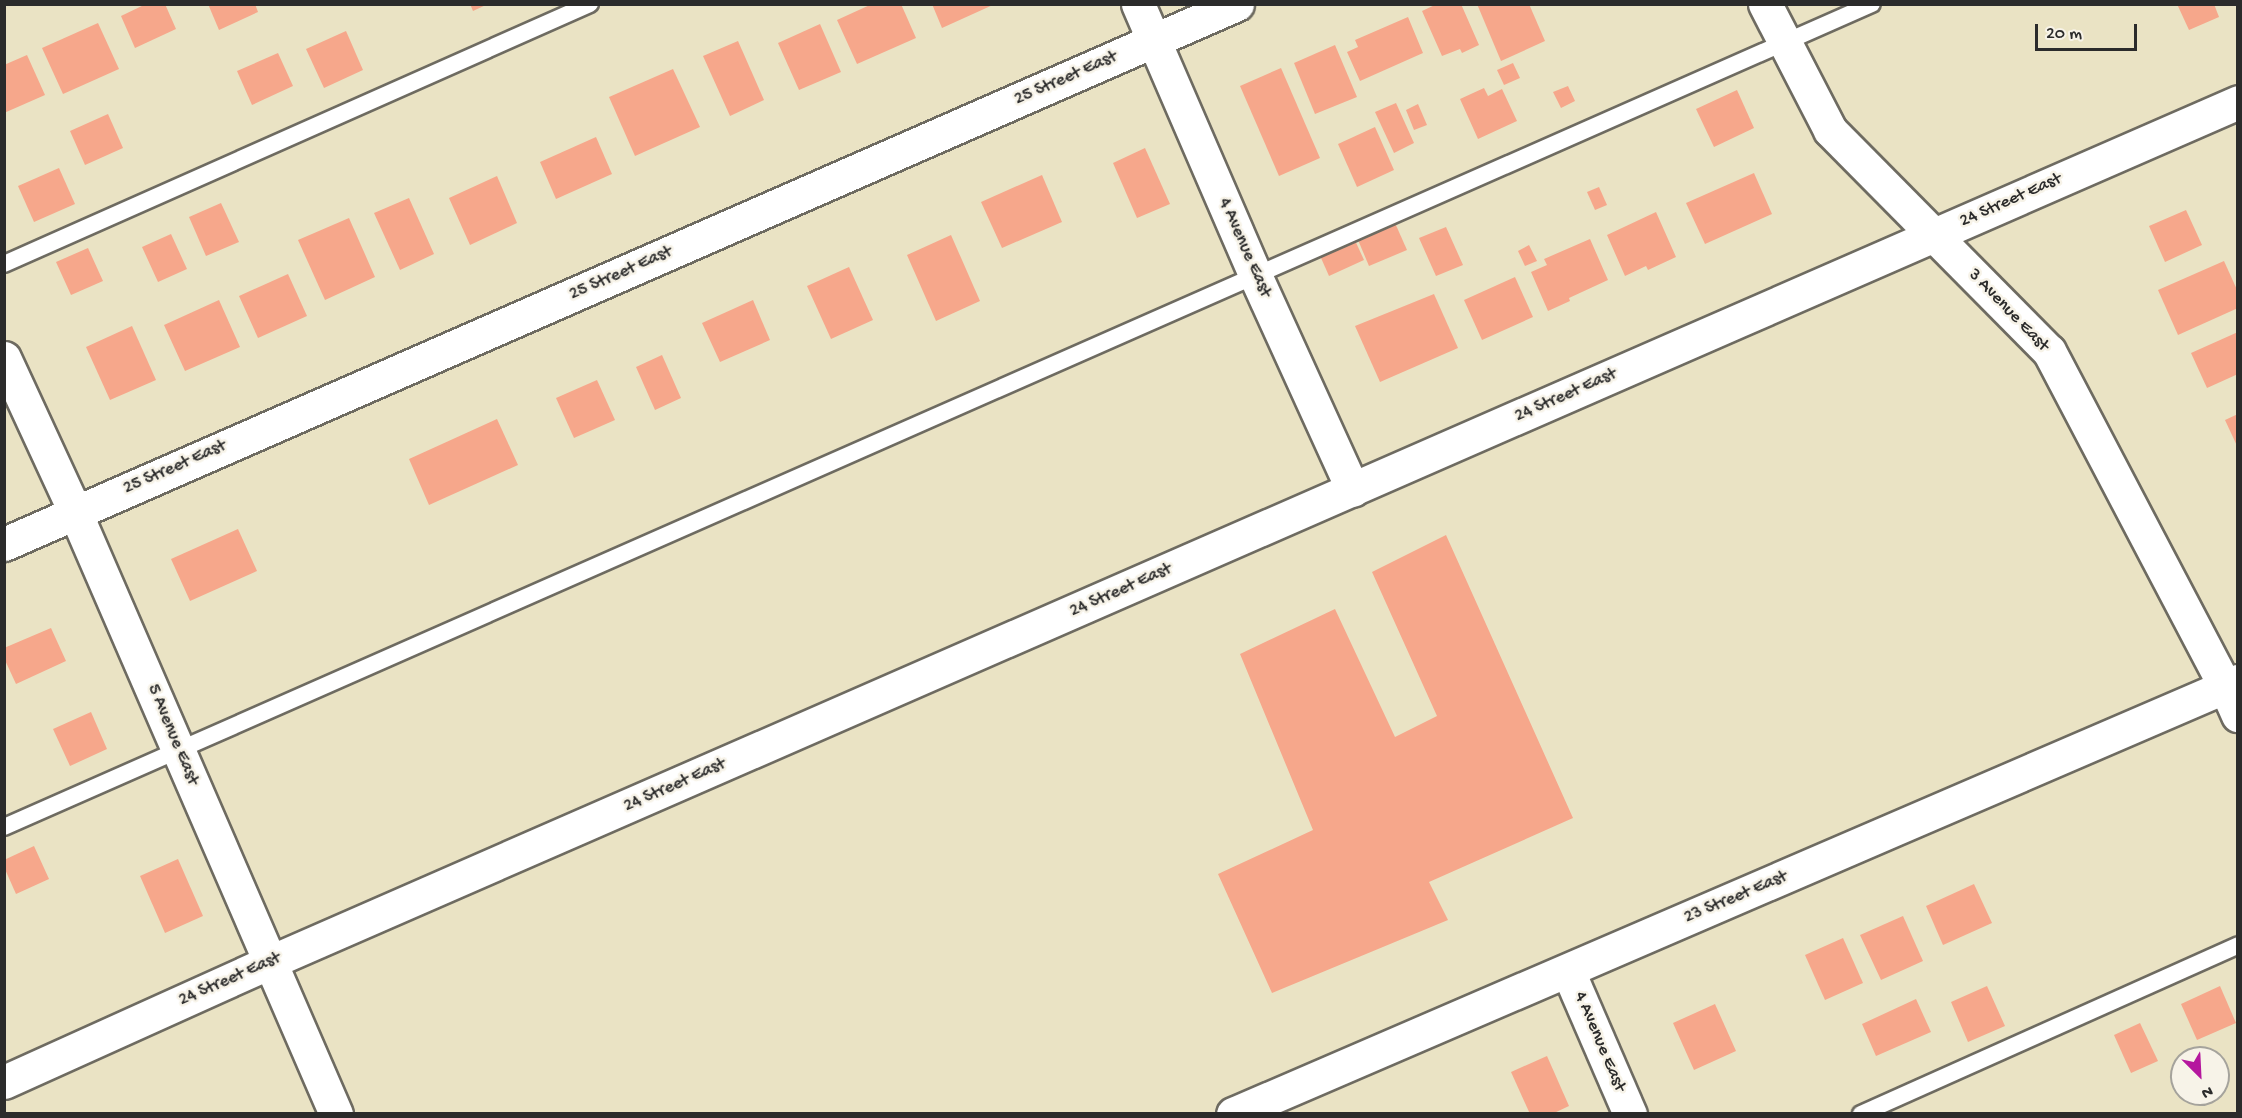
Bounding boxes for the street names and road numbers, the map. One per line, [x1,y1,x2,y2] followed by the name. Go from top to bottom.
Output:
[1011,47,1121,111] street label: 25 Street East
[1957,169,2065,233] street label: 24 Street East
[1213,195,1275,301] street label: 4 Avenue East
[566,242,676,306] street label: 25 Street East
[1963,265,2053,357] street label: 3 Avenue East
[1512,364,1620,428] street label: 24 Street East
[120,436,230,500] street label: 25 Street East
[1067,559,1175,623] street label: 24 Street East
[141,681,203,789] street label: 5 Avenue East
[621,754,729,818] street label: 24 Street East
[1681,867,1791,929] street label: 23 Street East
[176,948,284,1012] street label: 24 Street East
[1568,989,1630,1095] street label: 4 Avenue East

